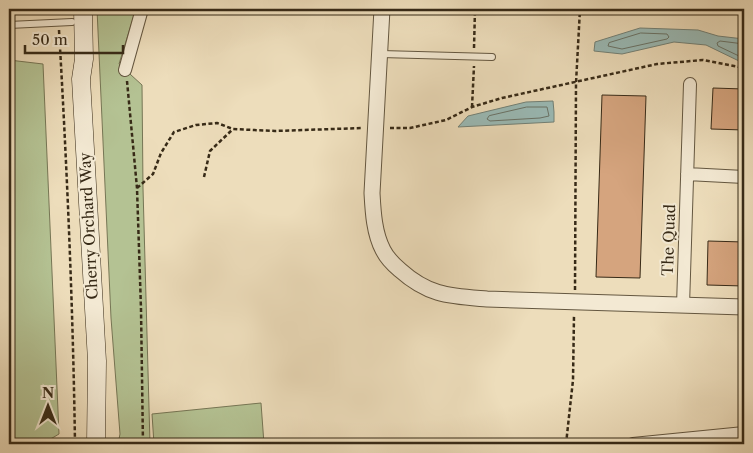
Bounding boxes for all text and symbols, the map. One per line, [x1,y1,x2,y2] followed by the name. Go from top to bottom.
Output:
[25,22,122,54] scale bar
[32,30,68,49] text: 50 m
[75,151,102,300] street label: Cherry Orchard Way
[658,204,679,276] street label: The Quad
[22,380,72,430] north arrow
[42,384,54,402] text: N

